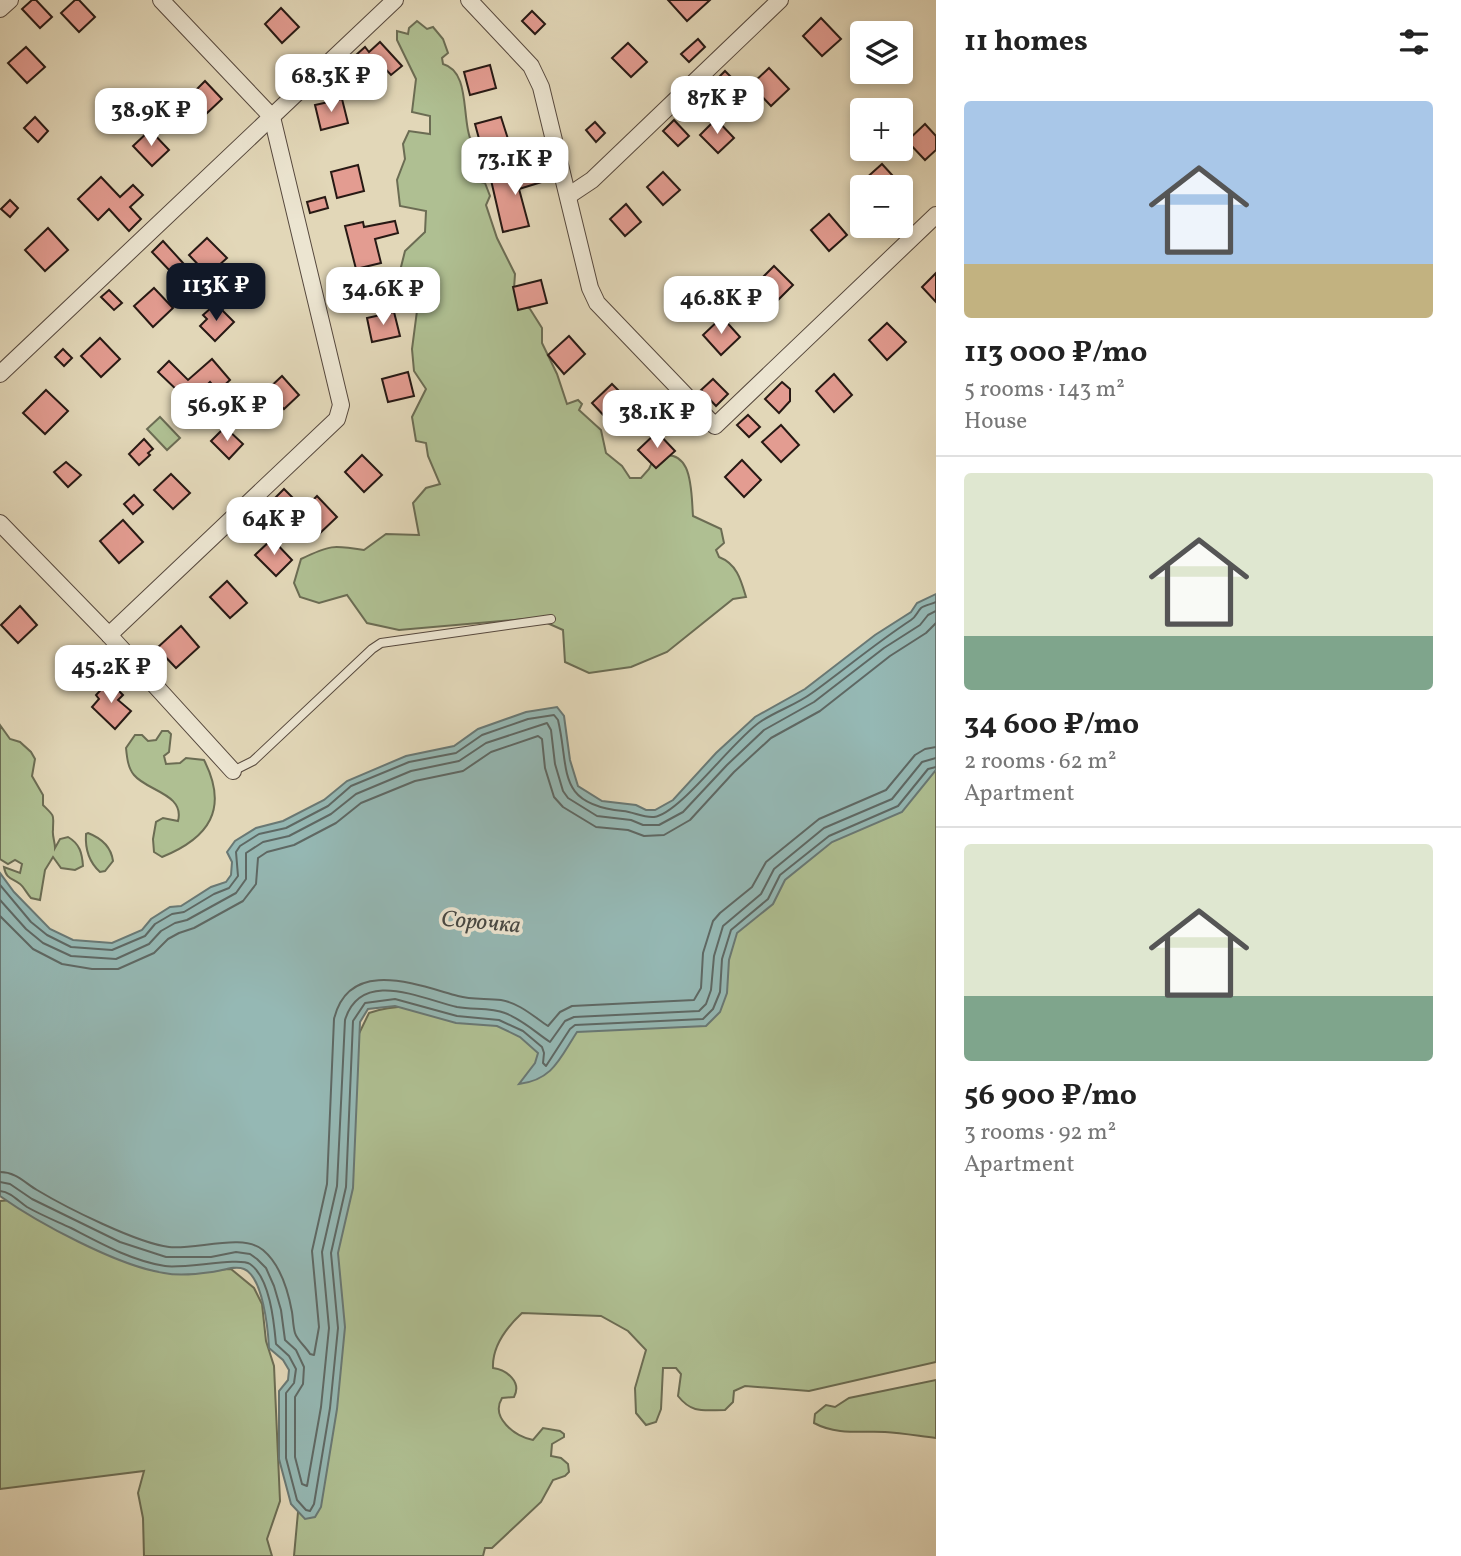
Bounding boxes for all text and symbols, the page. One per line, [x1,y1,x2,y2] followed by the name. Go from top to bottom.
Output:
[850,21,913,238] map controls
[850,21,913,84] button: layers
[964,21,1088,63] text: 11 homes
[1395,23,1433,61] icon: filters
[266,54,396,114] pin: 68.3K ₽
[291,61,371,93] text: 68.3K ₽
[668,76,766,136] pin: 87K ₽
[687,83,747,115] text: 87K ₽
[86,88,216,148] pin: 38.9K ₽
[111,95,191,127] text: 38.9K ₽
[850,98,913,161] button: +
[450,138,580,197] pin: 73.1K ₽
[477,144,553,176] text: 73.1K ₽
[1136,147,1262,273] icon: home
[850,175,913,238] button: −
[159,264,273,323] pin: 113K ₽
[318,268,448,327] pin: 34.6K ₽
[182,270,250,302] text: 113K ₽
[342,274,424,306] text: 34.6K ₽
[656,276,786,336] pin: 46.8K ₽
[680,283,762,315] text: 46.8K ₽
[964,332,1147,374] text: 113 000 ₽/mo
[964,374,1125,406] text: 5 rooms · 143 m²
[162,384,292,443] pin: 56.9K ₽
[187,390,267,422] text: 56.9K ₽
[592,391,722,450] pin: 38.1K ₽
[619,397,695,429] text: 38.1K ₽
[964,406,1027,438] text: House
[225,498,323,557] pin: 64K ₽
[242,504,306,536] text: 64K ₽
[1136,519,1262,645] icon: home
[46,646,176,705] pin: 45.2K ₽
[71,652,151,684] text: 45.2K ₽
[964,704,1139,746] text: 34 600 ₽/mo
[964,746,1116,778] text: 2 rooms · 62 m²
[964,778,1075,810] text: Apartment
[1136,890,1262,1016] icon: home
[440,904,522,942] water label: Сорочка
[964,1075,1137,1117] text: 56 900 ₽/mo
[964,1117,1116,1149] text: 3 rooms · 92 m²
[964,1149,1075,1181] text: Apartment

